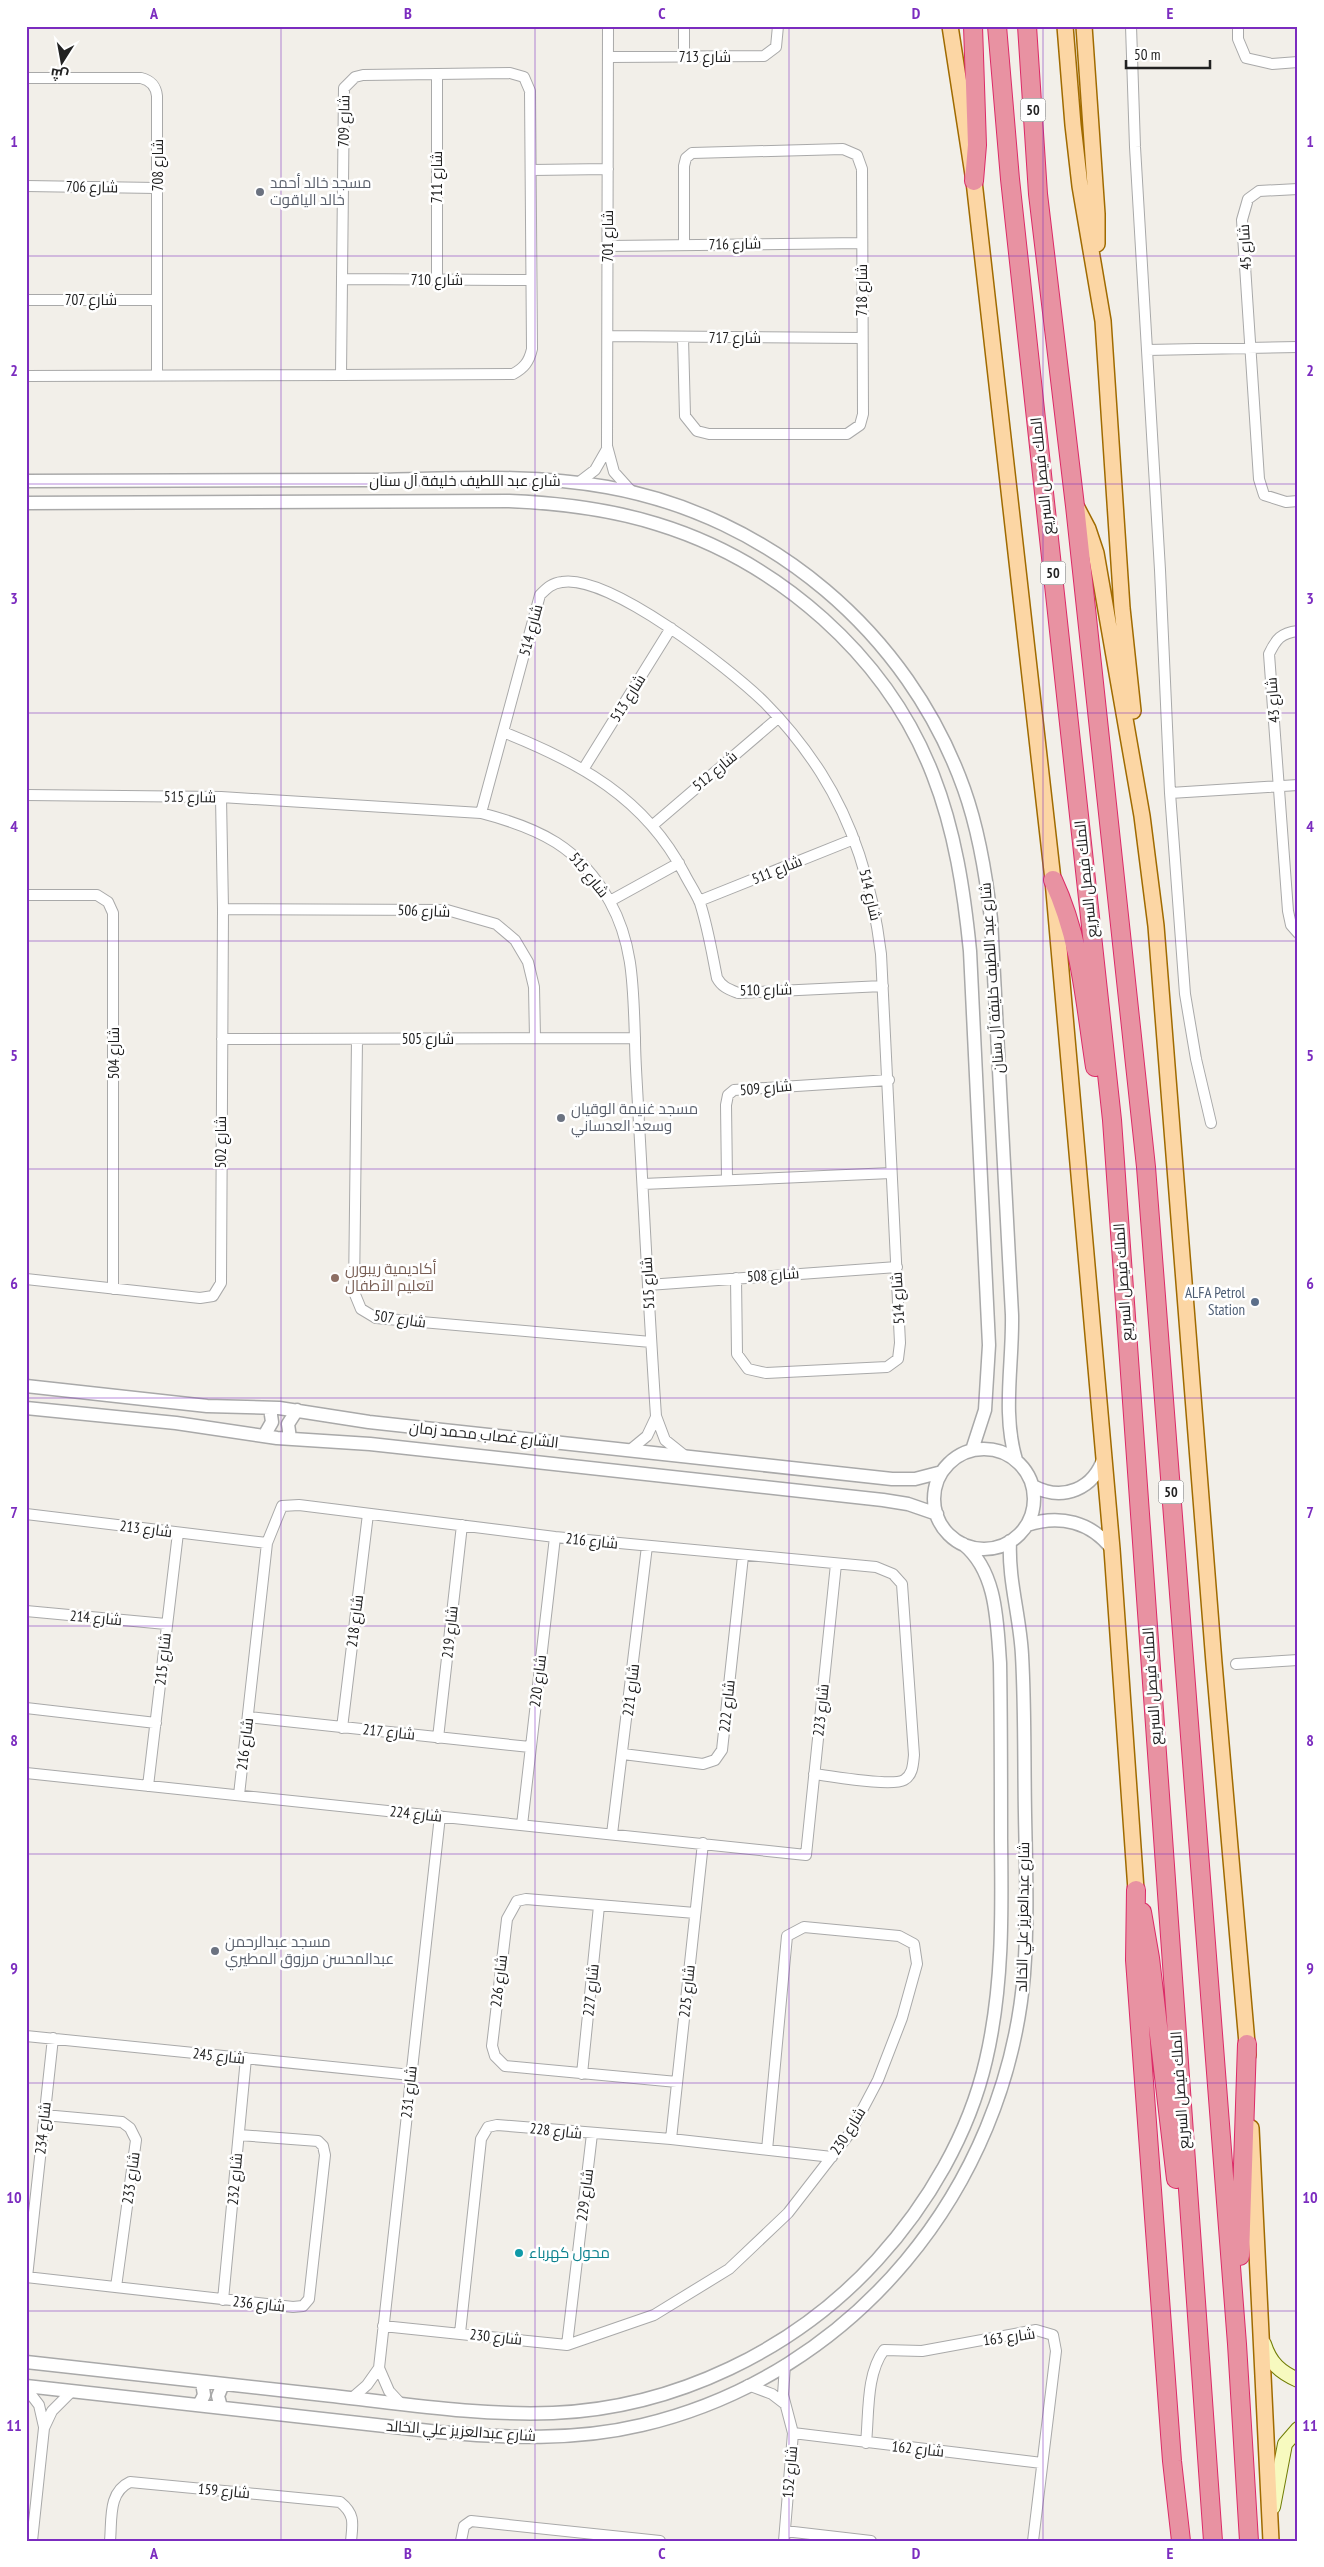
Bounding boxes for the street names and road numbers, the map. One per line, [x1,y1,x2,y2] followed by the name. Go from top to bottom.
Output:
[679,47,731,68] street label: شارع 713
[334,95,355,147] street label: شارع 709
[1020,98,1046,122] road number: 50
[148,139,169,191] street label: شارع 708
[427,151,448,203] street label: شارع 711
[66,177,118,198] street label: شارع 706
[598,210,619,262] street label: شارع 701
[1234,224,1257,270] street label: شارع 45
[709,234,761,255] street label: شارع 716
[852,264,873,316] street label: شارع 718
[411,270,463,291] street label: شارع 710
[65,290,117,311] street label: شارع 707
[709,328,761,349] street label: شارع 717
[1026,416,1059,536] street label: الملك فيصل السريع
[369,471,561,492] street label: شارع عبد اللطيف خليفة آل سنان
[1040,562,1066,584] road number: 50
[515,602,548,658] street label: شارع 514
[606,670,651,726] street label: شارع 513
[1261,676,1286,724] street label: شارع 43
[688,746,742,796] street label: شارع 512
[164,787,216,808] street label: شارع 515
[1070,819,1103,939] street label: الملك فيصل السريع
[564,848,613,902] street label: شارع 515
[749,851,805,890] street label: شارع 511
[853,867,886,923] street label: شارع 514
[975,882,1010,1074] street label: شارع عبد اللطيف خليفة آل سنان
[397,900,451,923] street label: شارع 506
[740,980,792,1001] street label: شارع 510
[104,1027,125,1079] street label: شارع 504
[402,1029,454,1050] street label: شارع 505
[739,1076,793,1101] street label: شارع 509
[211,1116,232,1168] street label: شارع 502
[1109,1222,1138,1342] street label: الملك فيصل السريع
[637,1256,660,1310] street label: شارع 515
[746,1263,800,1288] street label: شارع 508
[887,1271,910,1325] street label: شارع 514
[372,1305,427,1334] street label: شارع 507
[408,1417,560,1454] street label: الشارع غصاب محمد زمان
[1158,1480,1184,1504] road number: 50
[119,1516,173,1543] street label: شارع 213
[565,1528,619,1555] street label: شارع 216
[342,1594,369,1648] street label: شارع 218
[437,1605,464,1659] street label: شارع 219
[69,1606,123,1631] street label: شارع 214
[1138,1626,1167,1746] street label: الملك فيصل السريع
[150,1632,177,1686] street label: شارع 215
[525,1654,552,1708] street label: شارع 220
[618,1663,645,1717] street label: شارع 221
[714,1679,741,1733] street label: شارع 222
[808,1683,835,1737] street label: شارع 223
[232,1717,259,1771] street label: شارع 216
[362,1719,416,1746] street label: شارع 217
[389,1801,443,1828] street label: شارع 224
[1012,1842,1036,1992] street label: شارع عبدالعزيز علي الخالد
[486,1954,513,2008] street label: شارع 226
[578,1963,605,2017] street label: شارع 227
[674,1964,701,2018] street label: شارع 225
[1166,2030,1195,2150] street label: الملك فيصل السريع
[192,2043,246,2070] street label: شارع 245
[396,2065,423,2119] street label: شارع 231
[30,2101,57,2155] street label: شارع 234
[826,2103,871,2159] street label: شارع 230
[529,2118,583,2145] street label: شارع 228
[117,2151,146,2206] street label: شارع 233
[223,2152,248,2206] street label: شارع 232
[572,2168,599,2222] street label: شارع 229
[232,2291,286,2318] street label: شارع 236
[982,2323,1037,2352] street label: شارع 163
[469,2324,523,2351] street label: شارع 230
[385,2416,537,2448] street label: شارع عبدالعزيز علي الخالد
[891,2436,945,2463] street label: شارع 162
[778,2445,803,2499] street label: شارع 152
[197,2479,251,2504] street label: شارع 159

